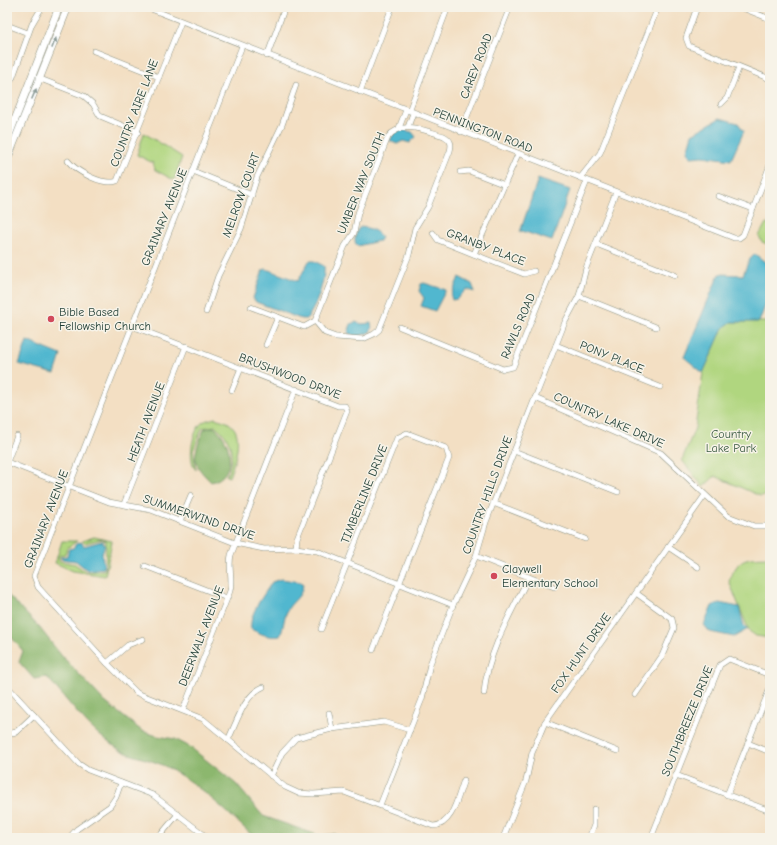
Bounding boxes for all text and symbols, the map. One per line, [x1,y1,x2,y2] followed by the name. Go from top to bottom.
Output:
[457,31,495,101] street label: CAREY ROAD
[51,37,57,48] one-way arrow
[107,57,161,169] street label: COUNTRY AIRE LANE
[31,87,37,99] one-way arrow
[431,105,535,155] street label: PENNINGTON ROAD
[334,130,388,236] street label: UMBER WAY SOUTH
[219,150,263,239] street label: MELROW COURT
[138,166,190,268] street label: GRAINARY AVENUE
[445,226,527,268] street label: GRANBY PLACE
[498,291,538,361] street label: RAWLS ROAD
[59,305,151,333] place label: Bible Based Fellowship Church
[46,314,56,324] marker: Bible Based Fellowship Church
[578,338,646,376] street label: PONY PLACE
[237,350,343,402] street label: BRUSHWOOD DRIVE
[124,380,168,464] street label: HEATH AVENUE
[551,389,667,451] street label: COUNTRY LAKE DRIVE
[706,427,756,455] park label: Country Lake Park
[459,434,515,556] street label: COUNTRY HILLS DRIVE
[338,442,390,546] street label: TIMBERLINE DRIVE
[21,468,71,570] street label: GRAINARY AVENUE
[141,491,257,543] street label: SUMMERWIND DRIVE
[502,562,598,590] place label: Claywell Elementary School
[489,571,499,581] marker: Claywell Elementary School
[175,584,227,688] street label: DEERWALK AVENUE
[548,610,614,696] street label: FOX HUNT DRIVE
[658,664,716,778] street label: SOUTHBREEZE DRIVE

